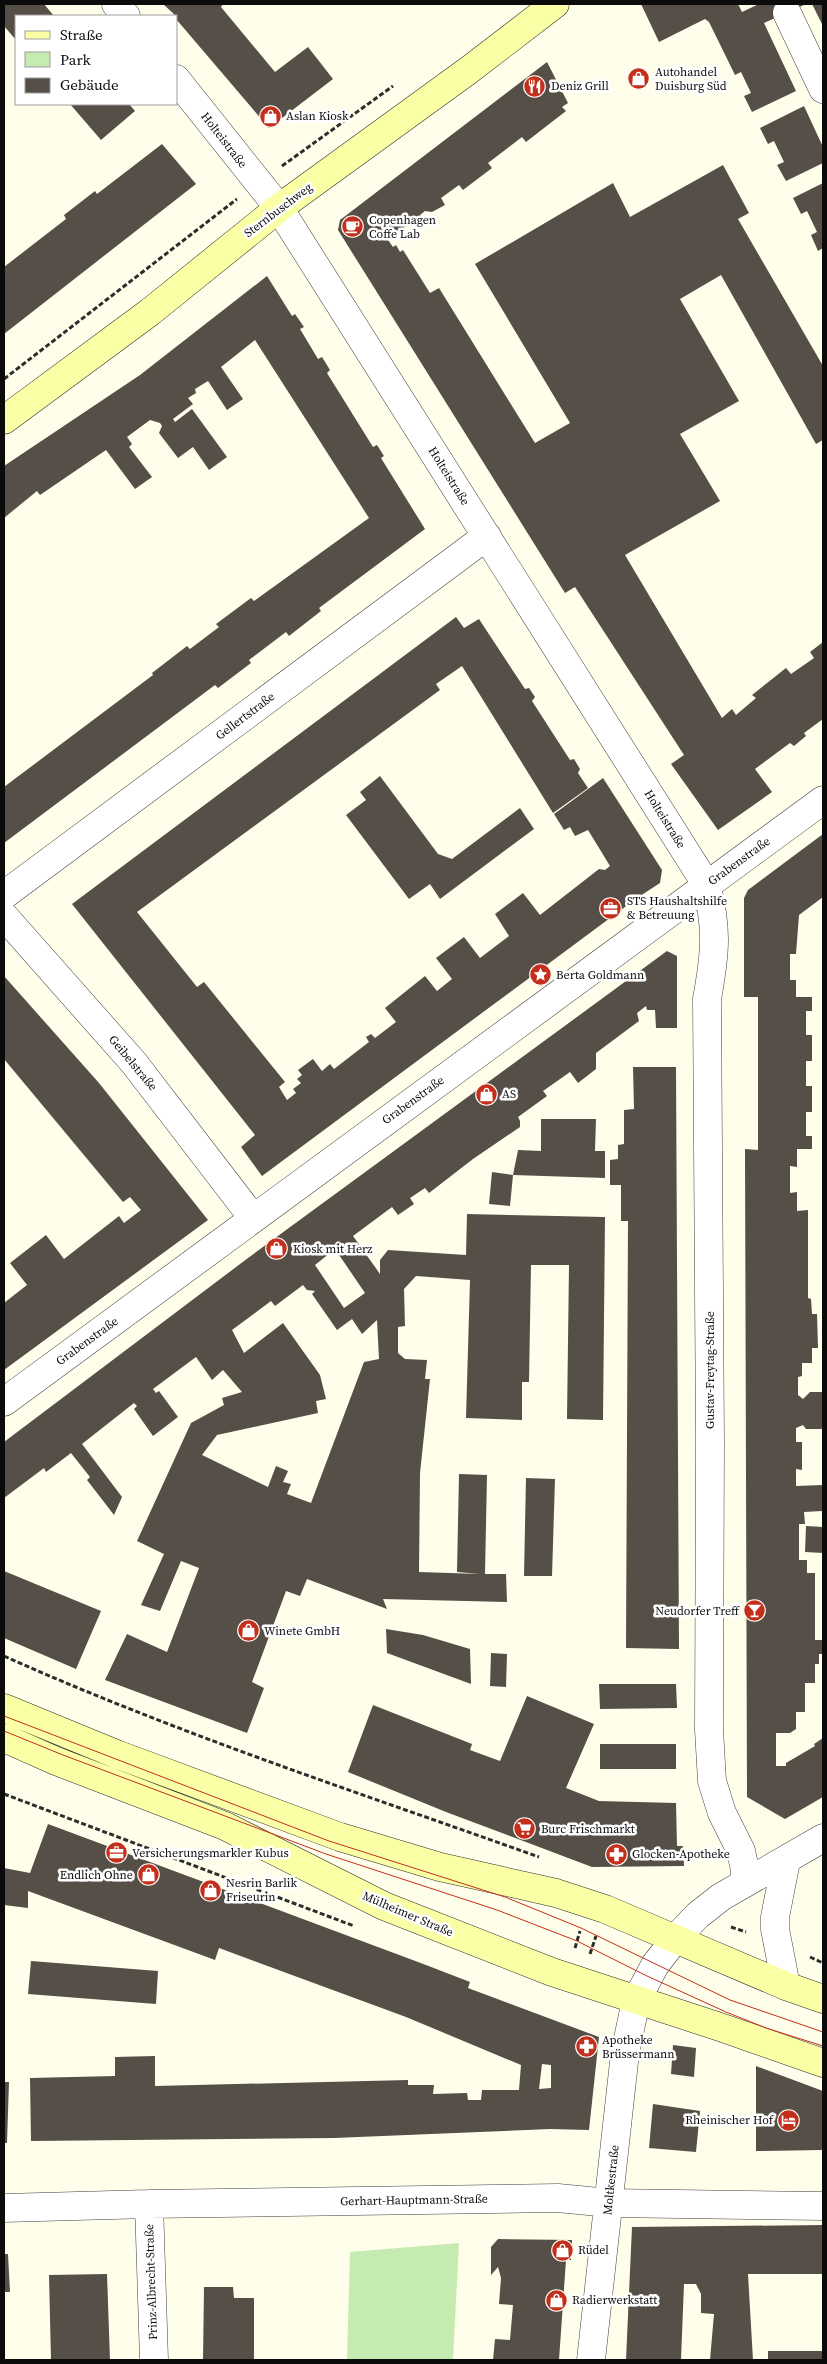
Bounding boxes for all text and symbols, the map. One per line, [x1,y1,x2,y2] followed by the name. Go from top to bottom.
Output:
[15,15,178,105] legend
[60,24,103,45] text: Straße
[60,49,92,70] text: Park
[655,64,727,94] place label: Autohandel Duisburg Süd
[627,67,651,91] shop icon: Autohandel Duisburg Süd
[60,74,119,95] text: Gebäude
[523,74,547,98] restaurant icon: Deniz Grill
[551,78,609,94] place label: Deniz Grill
[258,104,282,128] shop icon: Aslan Kiosk
[286,108,349,124] place label: Aslan Kiosk
[197,109,251,171] street label: Holteistraße
[241,179,315,241] street label: Sternbuschweg
[369,212,436,242] place label: Copenhagen Coffe Lab
[341,215,365,239] cafe icon: Copenhagen Coffe Lab
[425,444,473,508] street label: Holteistraße
[212,689,278,743] street label: Gellertstraße
[641,787,689,851] street label: Holteistraße
[705,833,773,889] street label: Grabenstraße
[627,893,727,923] place label: STS Haushaltshilfe & Betreuung
[599,896,623,920] office icon: STS Haushaltshilfe & Betreuung
[528,963,552,987] place icon: Berta Goldmann
[556,967,644,983] place label: Berta Goldmann
[105,1032,161,1094] street label: Geibelstraße
[379,1072,447,1128] street label: Grabenstraße
[474,1082,498,1106] shop icon: AS
[502,1086,516,1102] place label: AS
[265,1237,289,1261] shop icon: Kiosk mit Herz
[293,1241,373,1257] place label: Kiosk mit Herz
[702,1311,718,1429] street label: Gustav-Freytag-Straße
[53,1313,121,1369] street label: Grabenstraße
[743,1599,767,1623] bar icon: Neudorfer Treff
[655,1603,740,1619] place label: Neudorfer Treff
[236,1619,260,1643] shop icon: Winete GmbH
[264,1623,340,1639] place label: Winete GmbH
[513,1817,537,1841] supermarket icon: Burc Frischmarkt
[541,1821,635,1837] place label: Burc Frischmarkt
[104,1841,128,1865] office icon: Versicherungsmarkler Kubus
[604,1842,628,1866] pharmacy icon: Glocken-Apotheke
[132,1845,289,1861] place label: Versicherungsmarkler Kubus
[632,1846,730,1862] place label: Glocken-Apotheke
[137,1863,161,1887] shop icon: Endlich Ohne
[60,1867,133,1883] place label: Endlich Ohne
[226,1875,297,1905] place label: Nesrin Barlik Friseurin
[198,1878,222,1902] shop icon: Nesrin Barlik Friseurin
[360,1888,456,1940] street label: Mülheimer Straße
[602,2032,675,2062] place label: Apotheke Brüssermann
[574,2035,598,2059] pharmacy icon: Apotheke Brüssermann
[777,2108,801,2132] hotel icon: Rheinischer Hof
[685,2112,775,2128] place label: Rheinischer Hof
[599,2144,623,2216] street label: Moltkestraße
[340,2191,488,2209] street label: Gerhart-Hauptmann-Straße
[141,2224,161,2340] street label: Prinz-Albrecht-Straße
[550,2238,574,2262] shop icon: Rüdel
[578,2242,609,2258] place label: Rüdel
[544,2288,568,2312] shop icon: Radierwerkstatt
[572,2292,657,2308] place label: Radierwerkstatt

